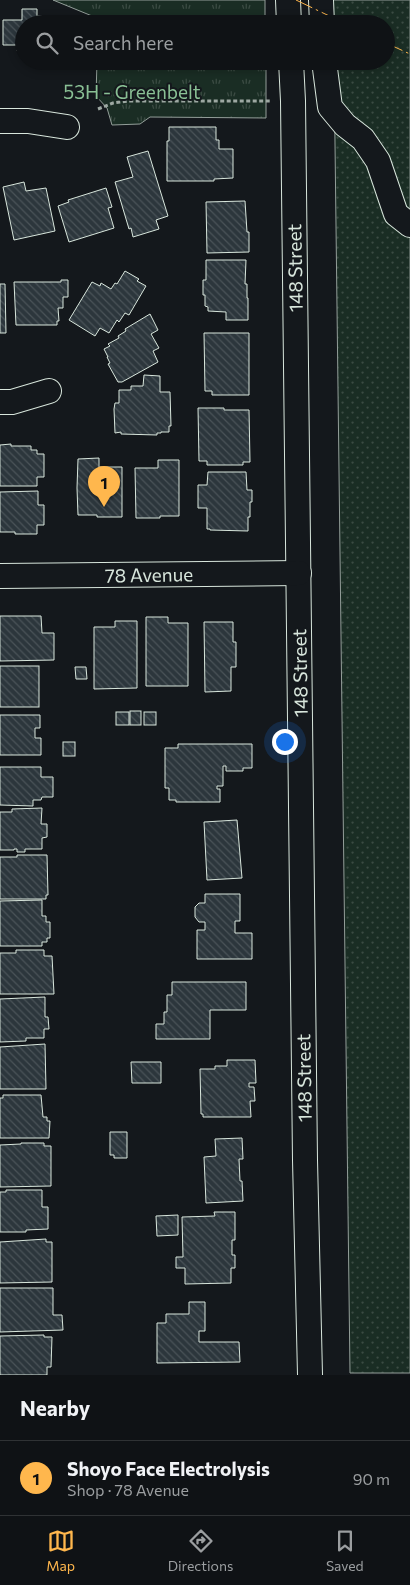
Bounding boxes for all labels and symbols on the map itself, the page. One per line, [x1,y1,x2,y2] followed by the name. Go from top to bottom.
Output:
[63,80,201,103] park label: 53H - Greenbelt
[282,223,307,312] street label: 148 Street
[88,466,120,507] pin: 1
[105,562,193,587] street label: 78 Avenue
[287,628,312,717] street label: 148 Street
[272,729,298,755] your location
[291,1033,316,1122] street label: 148 Street

